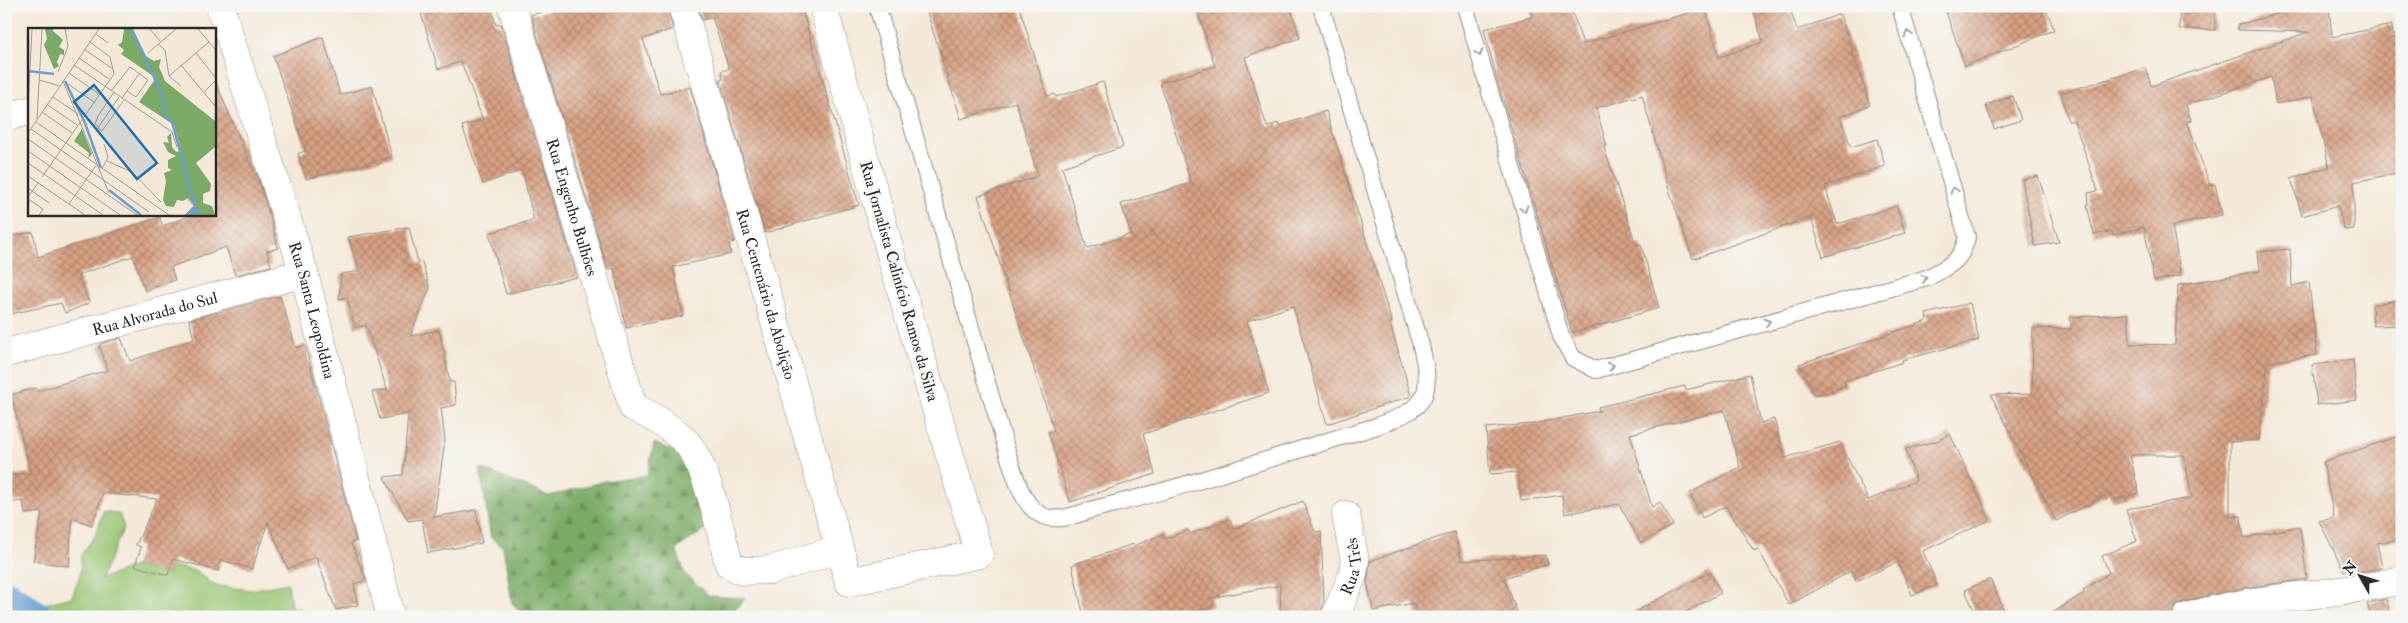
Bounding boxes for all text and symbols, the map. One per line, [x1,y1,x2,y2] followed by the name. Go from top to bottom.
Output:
[28,28,215,215] inset map
[1904,31,1914,39] one-way arrow
[1473,48,1483,57] one-way arrow
[542,136,602,279] street label: Rua Engenho Bulhões
[854,159,943,404] street label: Rua Jornalista Calinício Ramos da Silva
[1949,187,1959,195] one-way arrow
[1518,205,1528,213] one-way arrow
[731,207,800,382] street label: Rua Centenário da Abolição
[284,239,339,381] street label: Rua Santa Leopoldina
[1919,274,1927,284] one-way arrow
[90,288,220,340] street label: Rua Alvorada do Sul
[1763,317,1772,328] one-way arrow
[1606,361,1614,371] one-way arrow
[1336,536,1367,598] street label: Rua Três
[2336,550,2386,600] north arrow
[2339,558,2361,579] text: N

